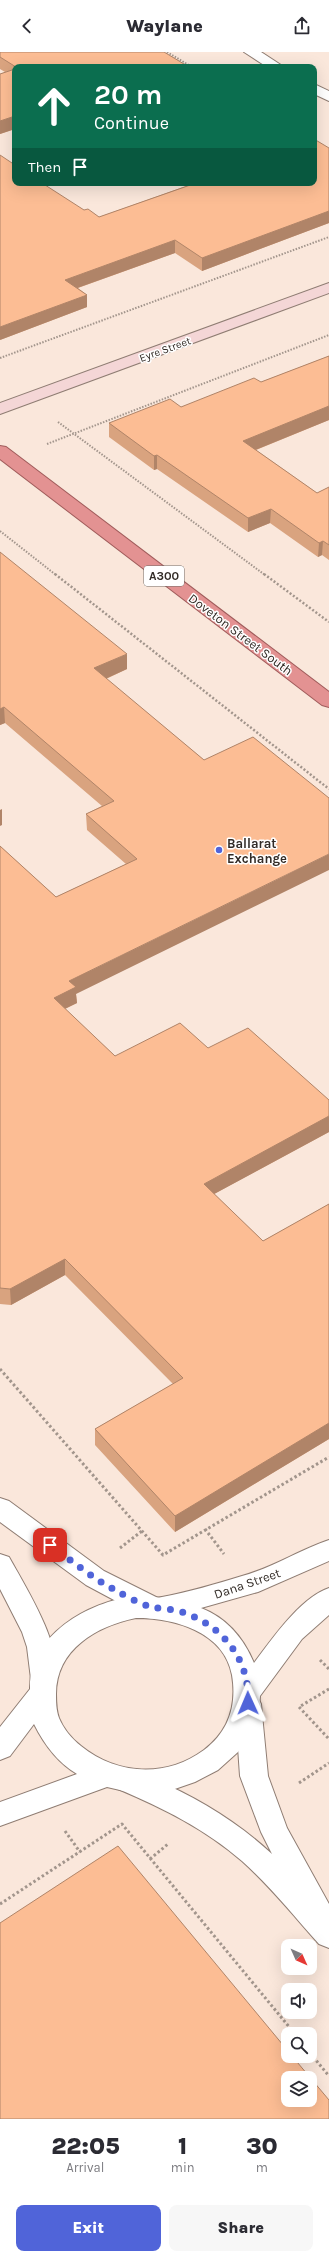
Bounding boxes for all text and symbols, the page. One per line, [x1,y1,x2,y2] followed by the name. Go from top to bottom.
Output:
[16,15,38,37] icon: back
[126,15,203,37] text: Waylane
[291,15,313,37] icon: share
[94,78,162,111] text: 20 m
[28,80,80,132] icon: ahead
[94,112,169,134] text: Continue
[69,156,91,178] icon: arrive
[28,158,61,176] text: Then
[138,334,193,365] street label: Eyre Street
[144,566,184,586] road number: A300
[186,590,296,678] street label: Doveton Street South
[227,836,287,866] place label: Ballarat Exchange
[214,845,224,855] marker: Ballarat Exchange
[33,1528,67,1562] pin
[39,1534,61,1556] icon: arrive
[212,1565,283,1602] street label: Dana Street
[227,1682,269,1724] position arrow
[281,1939,317,1975] north arrow
[281,1939,317,2107] map controls
[281,1983,317,2019] button: sound
[281,2027,317,2063] button: search
[281,2071,317,2107] button: layers
[51,2132,120,2160] text: 22:05
[178,2132,187,2160] text: 1
[246,2132,278,2160] text: 30
[66,2160,104,2175] text: Arrival
[171,2160,195,2175] text: min
[256,2160,268,2175] text: m
[16,2205,161,2251] button: Exit
[169,2205,313,2251] button: Share

